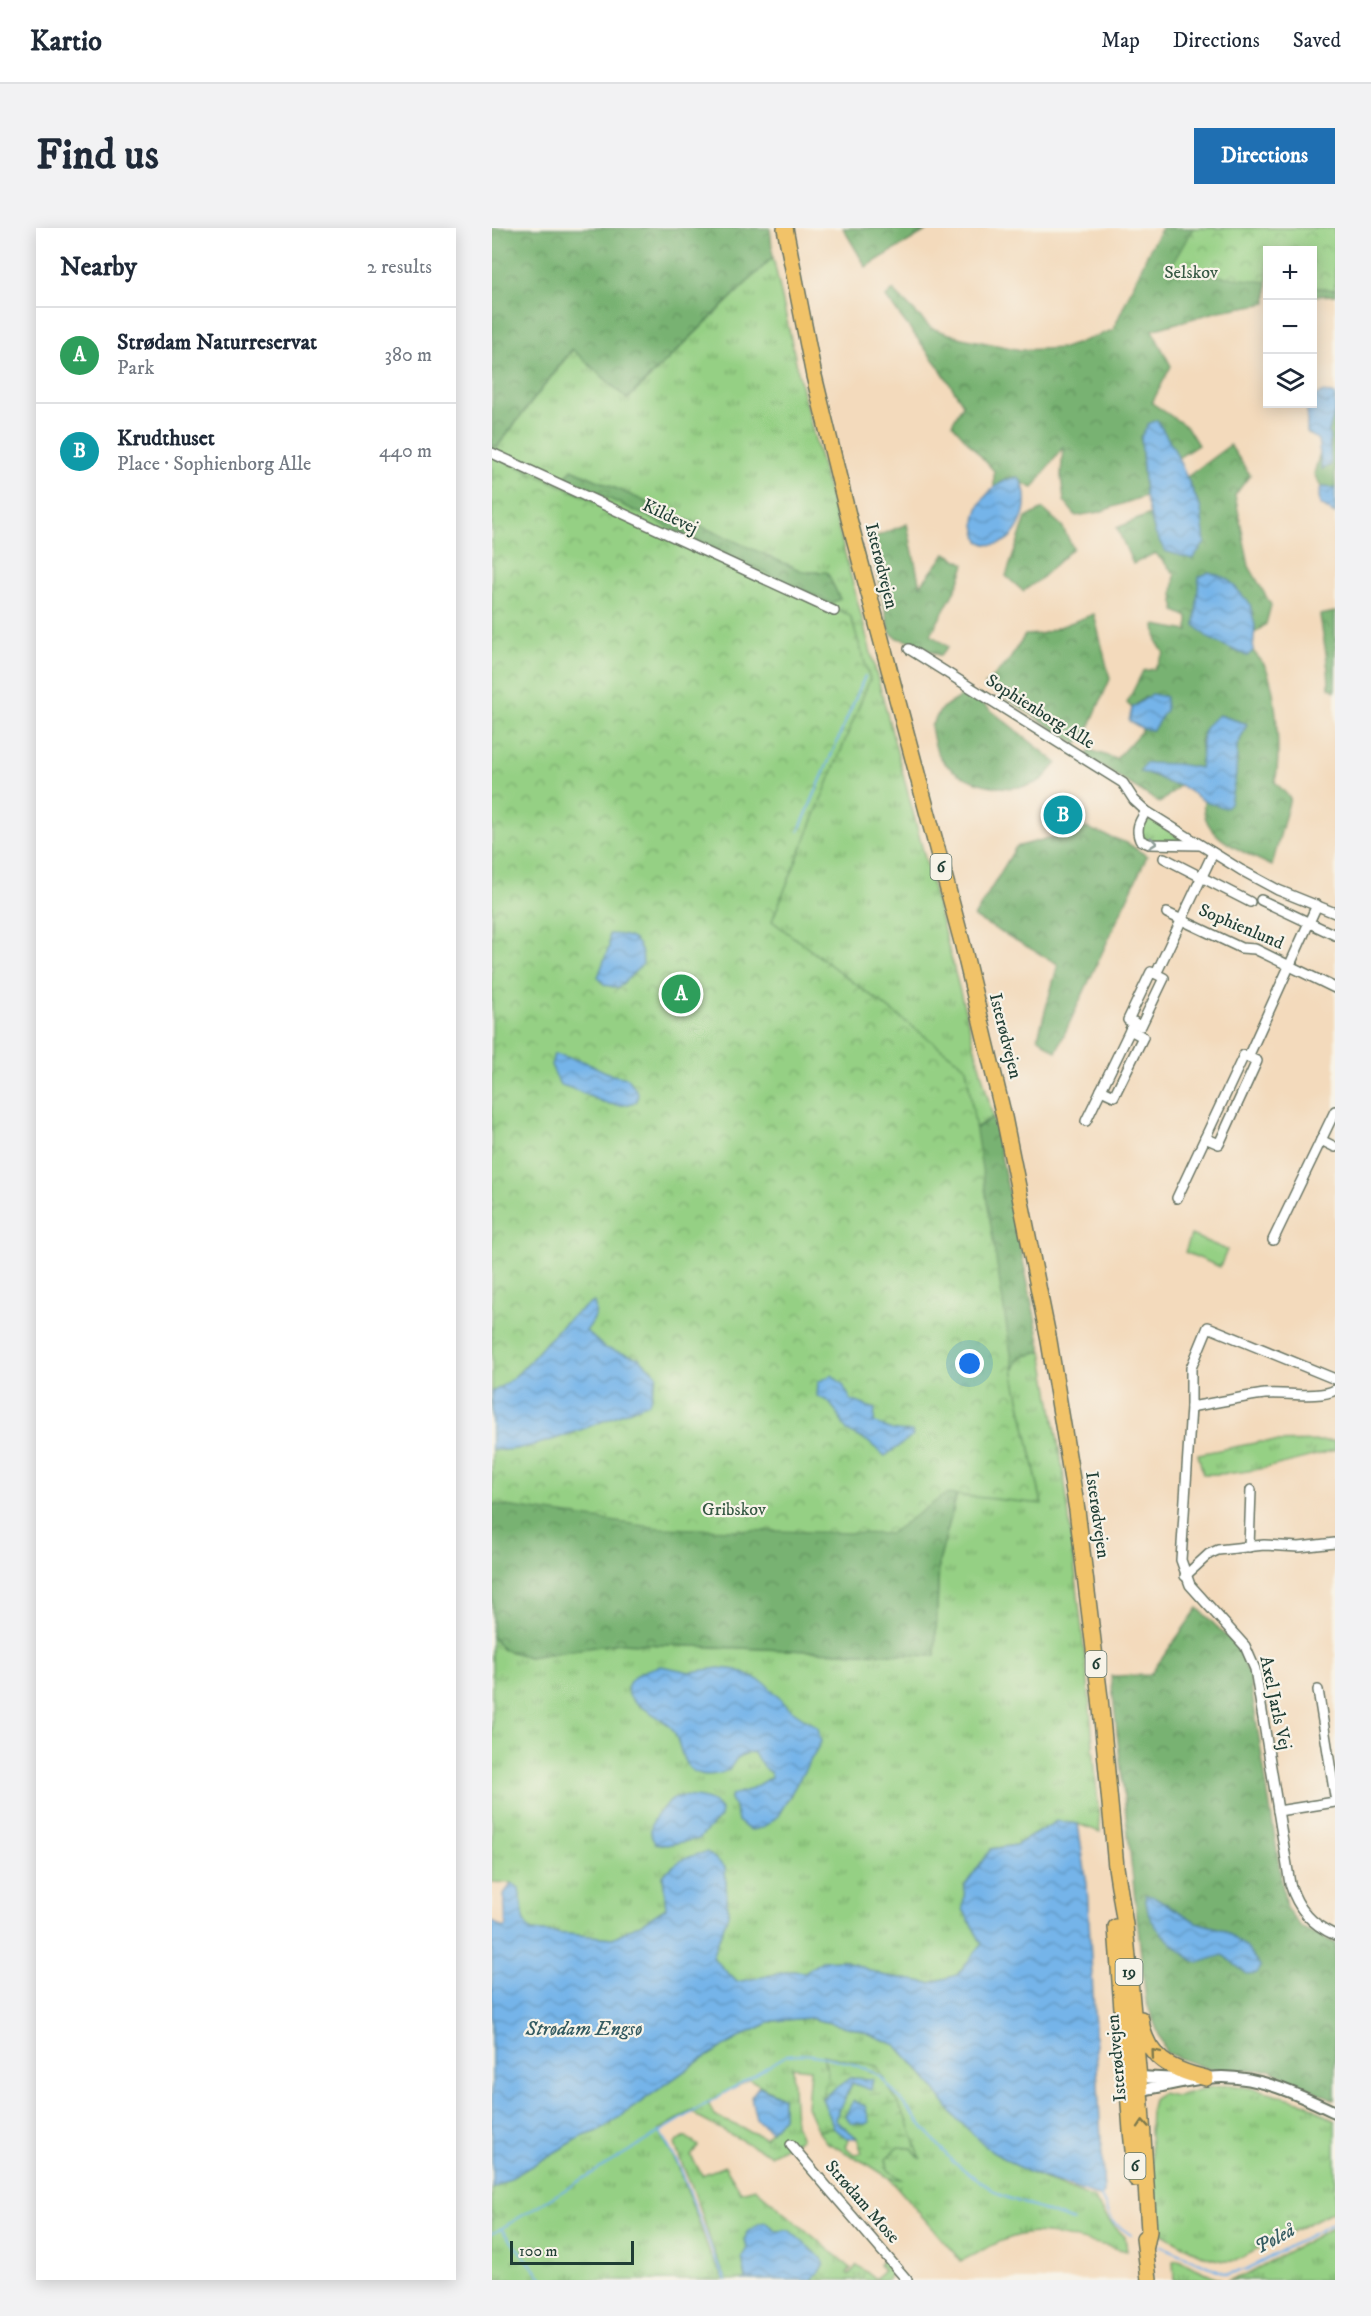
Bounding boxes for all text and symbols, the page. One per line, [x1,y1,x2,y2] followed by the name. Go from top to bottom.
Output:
[30,24,102,59] text: Kartio
[1101,28,1140,54] text: Map
[1173,28,1260,54] text: Directions
[1293,28,1341,54] text: Saved
[1194,128,1335,184] button: Directions
[36,130,159,182] text: Find us
[1263,246,1317,408] map controls
[1263,246,1317,300] button: +
[60,251,137,284] text: Nearby
[367,255,432,280] text: 2 results
[1164,262,1218,284] park label: Selskov
[1263,300,1317,354] button: −
[117,329,317,356] text: Strødam Naturreservat
[73,343,86,368] text: A
[384,343,432,368] text: 380 m
[1263,354,1317,408] button: layers
[117,356,154,381] text: Park
[117,425,215,452] text: Krudthuset
[73,439,86,464] text: B
[379,439,432,464] text: 440 m
[117,452,311,477] text: Place · Sophienborg Alle
[639,495,701,539] street label: Kildevej
[860,521,902,612] street label: Isterødvejen
[982,670,1098,754] street label: Sophienborg Alle
[1044,792,1082,838] pin: B
[1148,836,1157,849] one-way arrow
[930,854,952,880] road number: 6
[1195,899,1287,955] street label: Sophienlund
[662,972,700,1017] pin: A
[984,991,1026,1082] street label: Isterødvejen
[955,1349,984,1378] your location
[1080,1470,1114,1560] street label: Isterødvejen
[702,1499,766,1521] park label: Gribskov
[1086,1651,1106,1677] road number: 6
[1254,1654,1296,1752] street label: Axel Jarls Vej
[1116,1959,1142,1985] road number: 19
[1102,2013,1132,2103] street label: Isterødvejen
[525,2017,642,2042] water label: Strødam Engsø
[1152,2049,1163,2060] one-way arrow
[1136,2120,1149,2129] one-way arrow
[1124,2153,1146,2179] road number: 6
[820,2156,904,2248] street label: Strødam Mose
[1250,2218,1300,2260] water label: Pøleå
[510,2238,634,2266] scale bar
[519,2241,558,2261] text: 100 m

